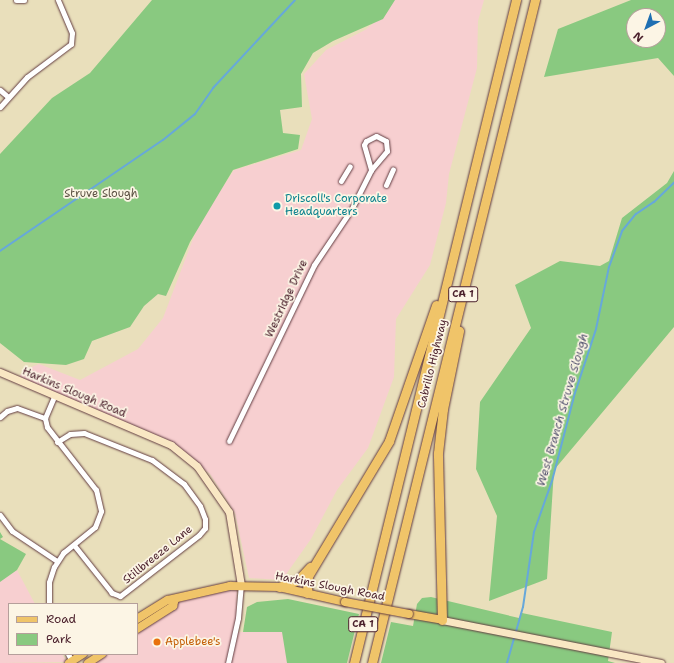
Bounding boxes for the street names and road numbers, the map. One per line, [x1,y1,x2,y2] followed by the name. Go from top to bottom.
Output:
[263,258,311,340] street label: Westridge Drive
[448,286,478,302] road number: CA 1
[416,318,450,410] street label: Cabrillo Highway
[20,365,128,421] street label: Harkins Slough Road
[121,523,195,587] street label: Stillbreeze Lane
[274,570,386,604] street label: Harkins Slough Road
[348,616,378,632] road number: CA 1

